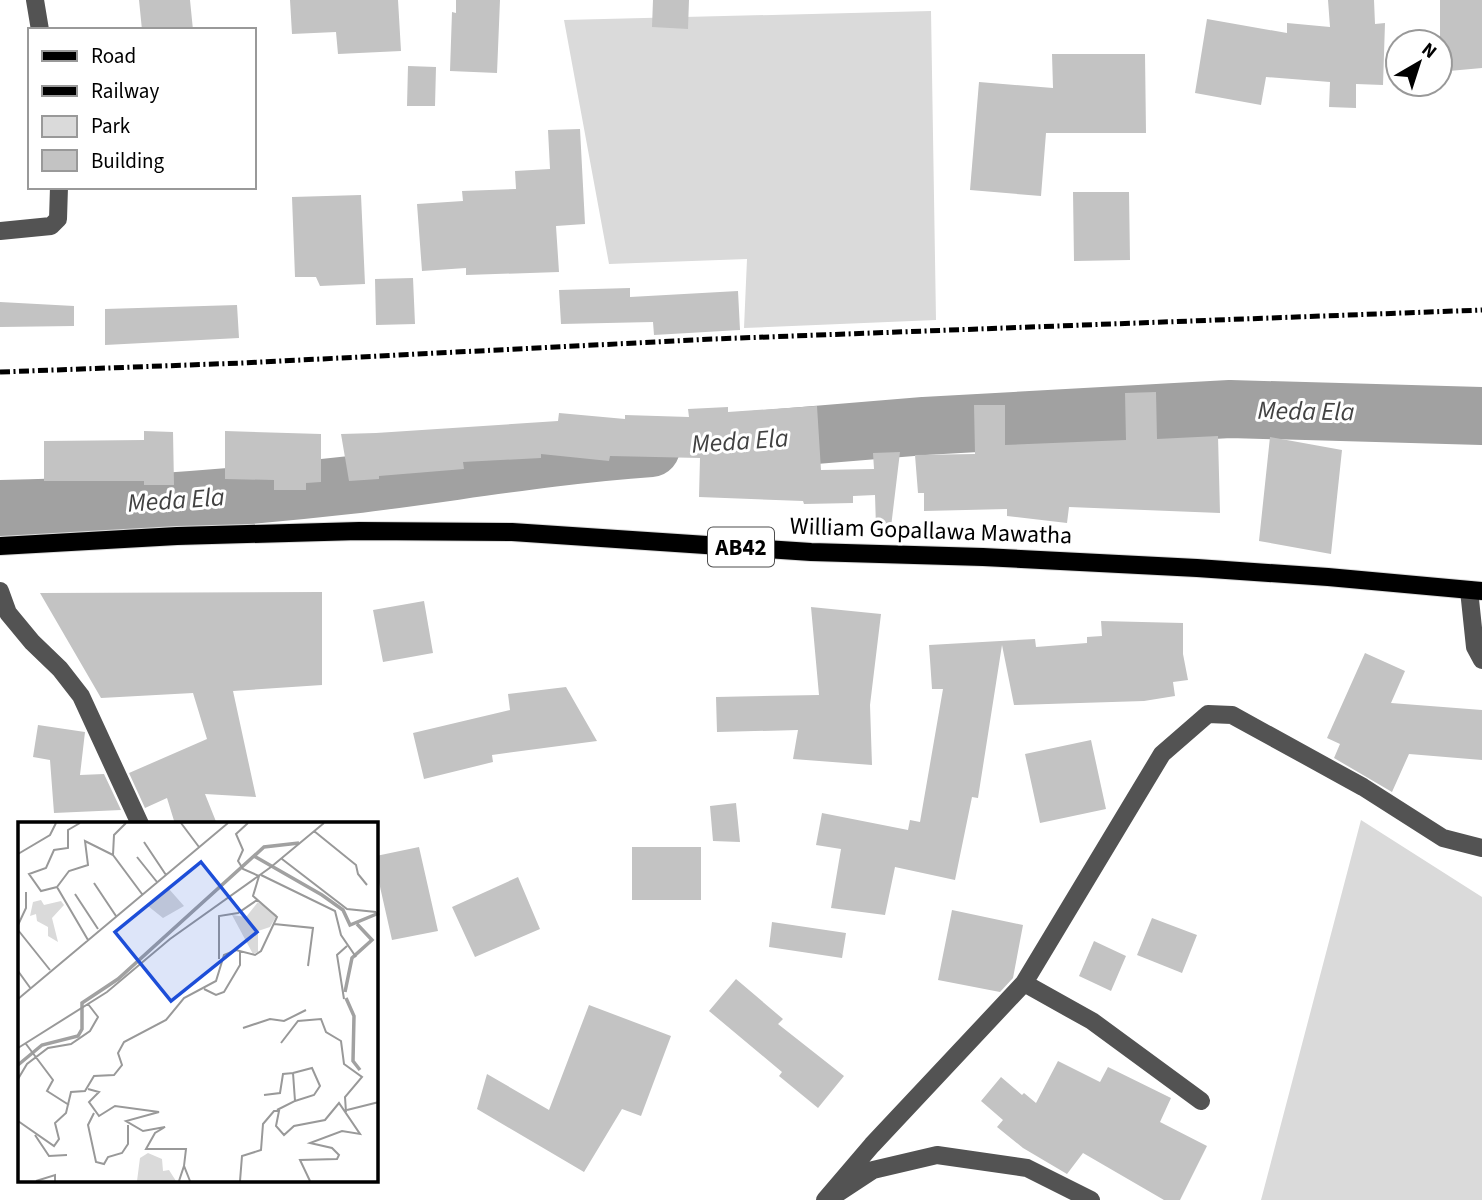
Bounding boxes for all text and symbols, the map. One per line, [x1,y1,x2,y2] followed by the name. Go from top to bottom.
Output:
[28,28,256,189] legend
[1384,28,1454,98] north arrow
[1415,36,1442,65] text: N
[91,41,136,71] text: Road
[91,76,159,106] text: Railway
[91,111,131,141] text: Park
[91,146,165,176] text: Building
[1257,392,1355,430] water label: Meda Ela
[690,419,790,463] water label: Meda Ela
[126,478,226,522] water label: Meda Ela
[789,509,1073,553] street label: William Gopallawa Mawatha
[708,527,774,566] road number: AB42
[18,822,378,1182] inset map

